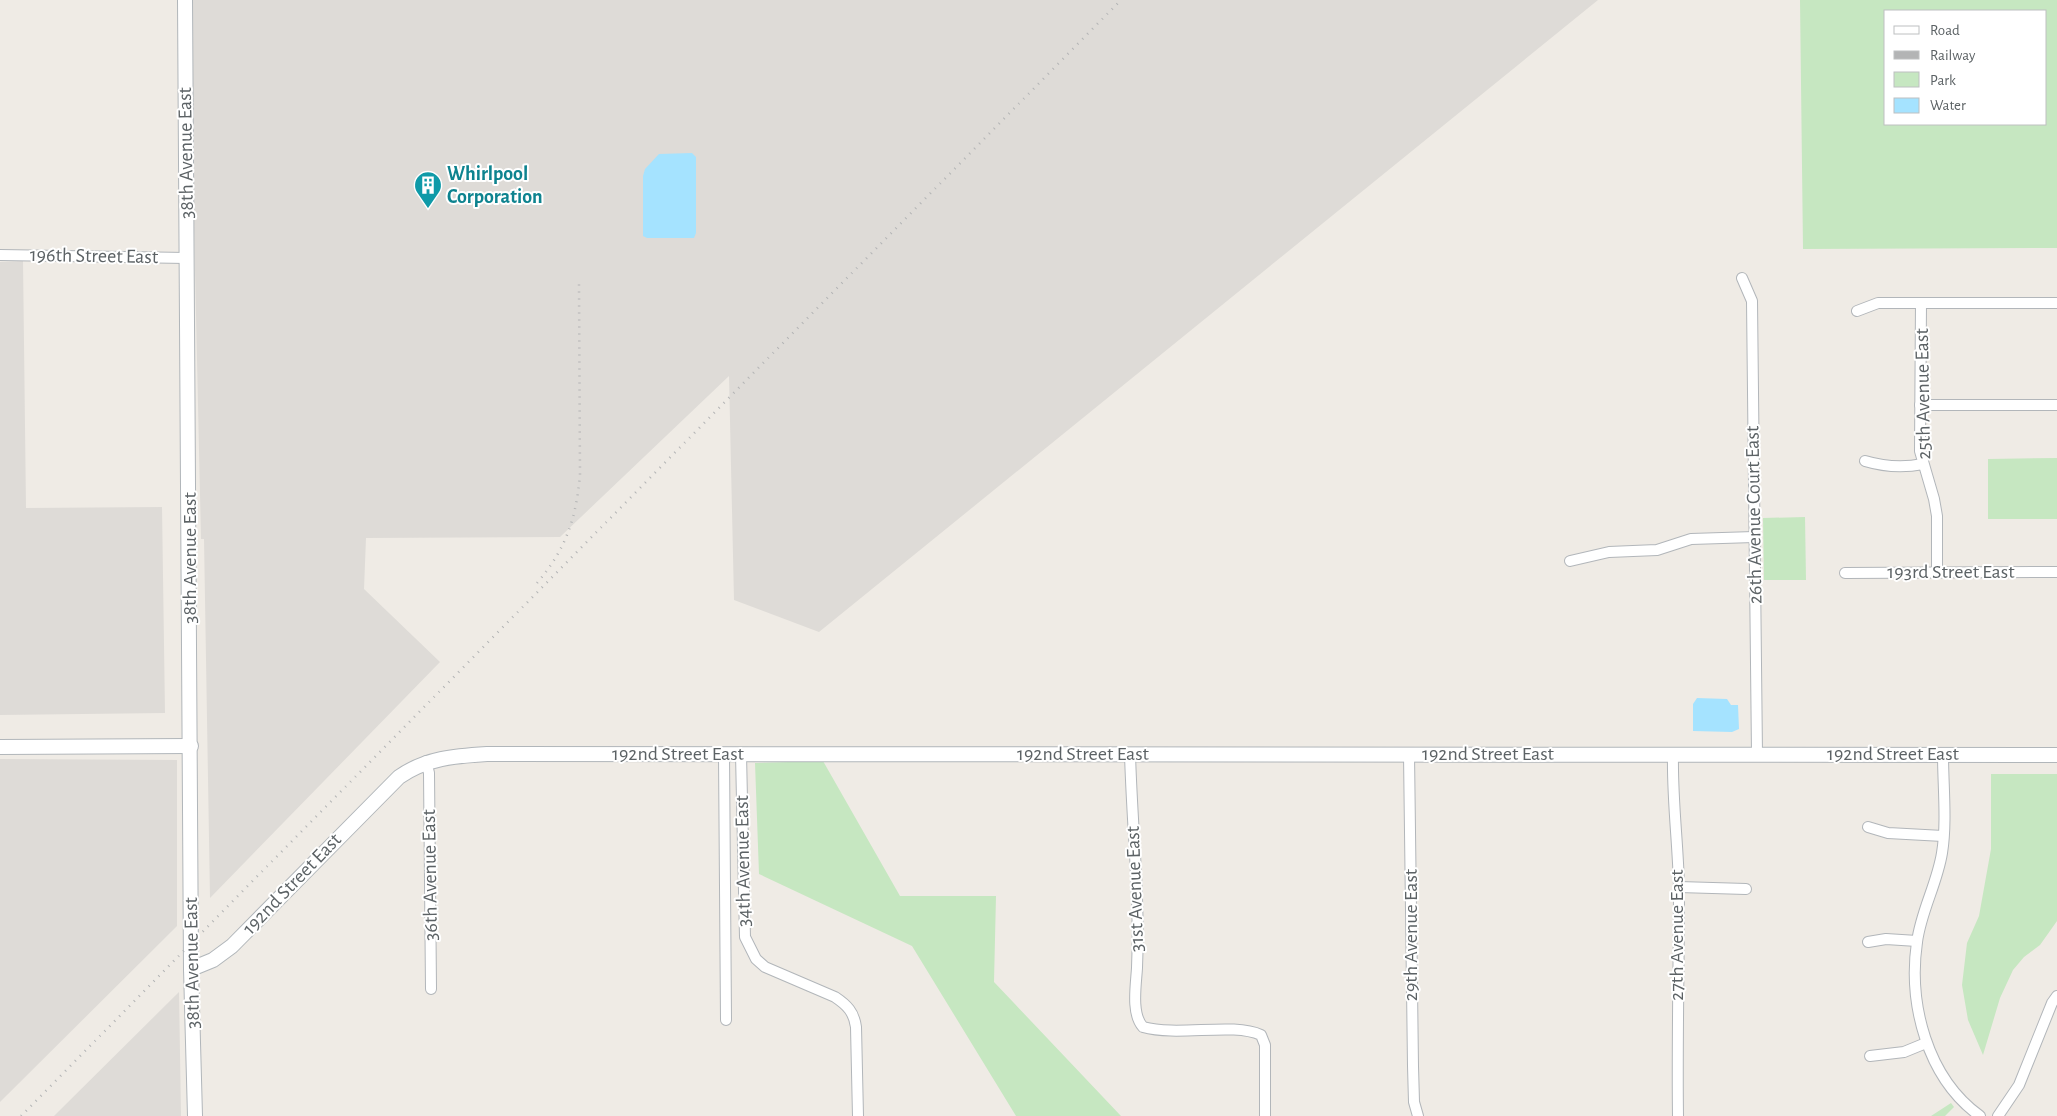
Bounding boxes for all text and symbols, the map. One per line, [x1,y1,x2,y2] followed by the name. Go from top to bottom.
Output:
[1884,10,2047,125] legend
[1930,23,1960,38] text: Road
[1930,48,1976,63] text: Railway
[1930,73,1956,88] text: Park
[175,86,197,219] street label: 38th Avenue East
[1930,98,1966,113] text: Water
[447,164,543,207] place label: Whirlpool Corporation
[413,170,443,209] building icon: Whirlpool Corporation
[30,245,159,267] street label: 196th Street East
[1912,328,1934,460] street label: 25th Avenue East
[1742,425,1766,604] street label: 26th Avenue Court East
[180,492,200,624] street label: 38th Avenue East
[1887,562,2015,582] street label: 193rd Street East
[612,744,745,764] street label: 192nd Street East
[1017,744,1150,764] street label: 192nd Street East
[1422,744,1555,764] street label: 192nd Street East
[1827,744,1960,764] street label: 192nd Street East
[732,794,754,927] street label: 34th Avenue East
[419,808,441,941] street label: 36th Avenue East
[1123,825,1147,952] street label: 31st Avenue East
[239,829,345,938] street label: 192nd Street East
[1401,868,1421,1001] street label: 29th Avenue East
[1667,869,1687,1001] street label: 27th Avenue East
[181,896,203,1029] street label: 38th Avenue East

